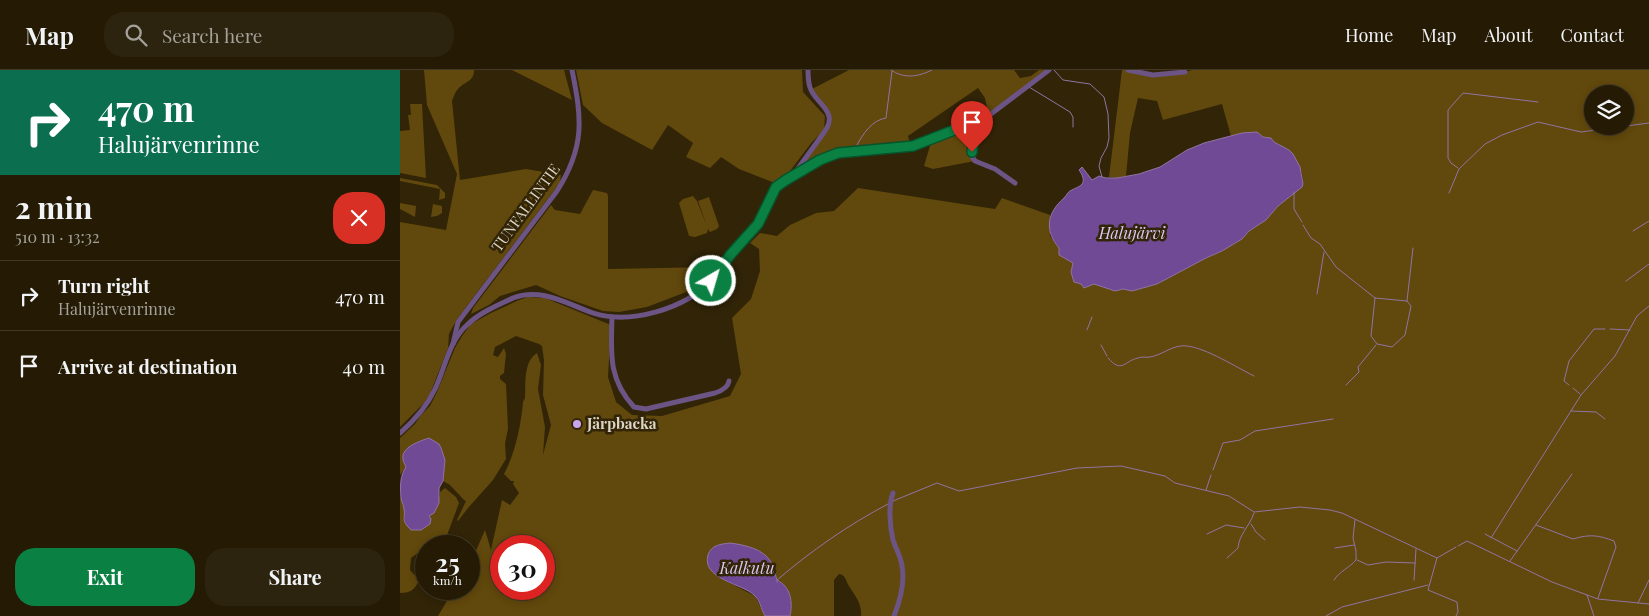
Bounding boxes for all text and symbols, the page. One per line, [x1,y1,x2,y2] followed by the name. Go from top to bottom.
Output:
[104,12,454,57] search box
[25,19,74,51] text: Map
[122,21,150,49] icon: search
[162,22,262,48] text: Search here
[1345,23,1393,47] text: Home
[1421,23,1456,47] text: Map
[1484,23,1533,47] text: About
[1561,23,1624,47] text: Contact
[98,84,194,131] text: 470 m
[1584,85,1634,135] map controls
[1584,85,1634,135] button: layers
[15,90,80,155] icon: right
[951,101,993,152] pin
[958,108,986,136] icon: arrive
[98,129,260,159] text: Halujärvenrinne
[487,159,564,255] street label: TUNFALLINTIE
[15,187,92,227] text: 2 min
[333,192,385,244] button: close
[1098,222,1166,243] water label: Halujärvi
[15,226,100,247] text: 510 m · 13:32
[684,254,736,306] position arrow
[58,272,150,298] text: Turn right
[15,282,43,310] icon: right
[335,283,385,309] text: 470 m
[58,298,176,319] text: Halujärvenrinne
[15,352,43,380] icon: arrive
[58,353,238,379] text: Arrive at destination
[343,353,385,379] text: 40 m
[586,413,657,433] place label: Järpbacka
[571,418,583,430] marker: Järpbacka
[490,535,555,600] speed limit sign: 30
[435,545,460,578] text: 25
[15,548,195,606] button: Exit
[205,548,385,606] button: Share
[718,557,775,578] water label: Kalkutu
[433,572,462,588] text: km/h

